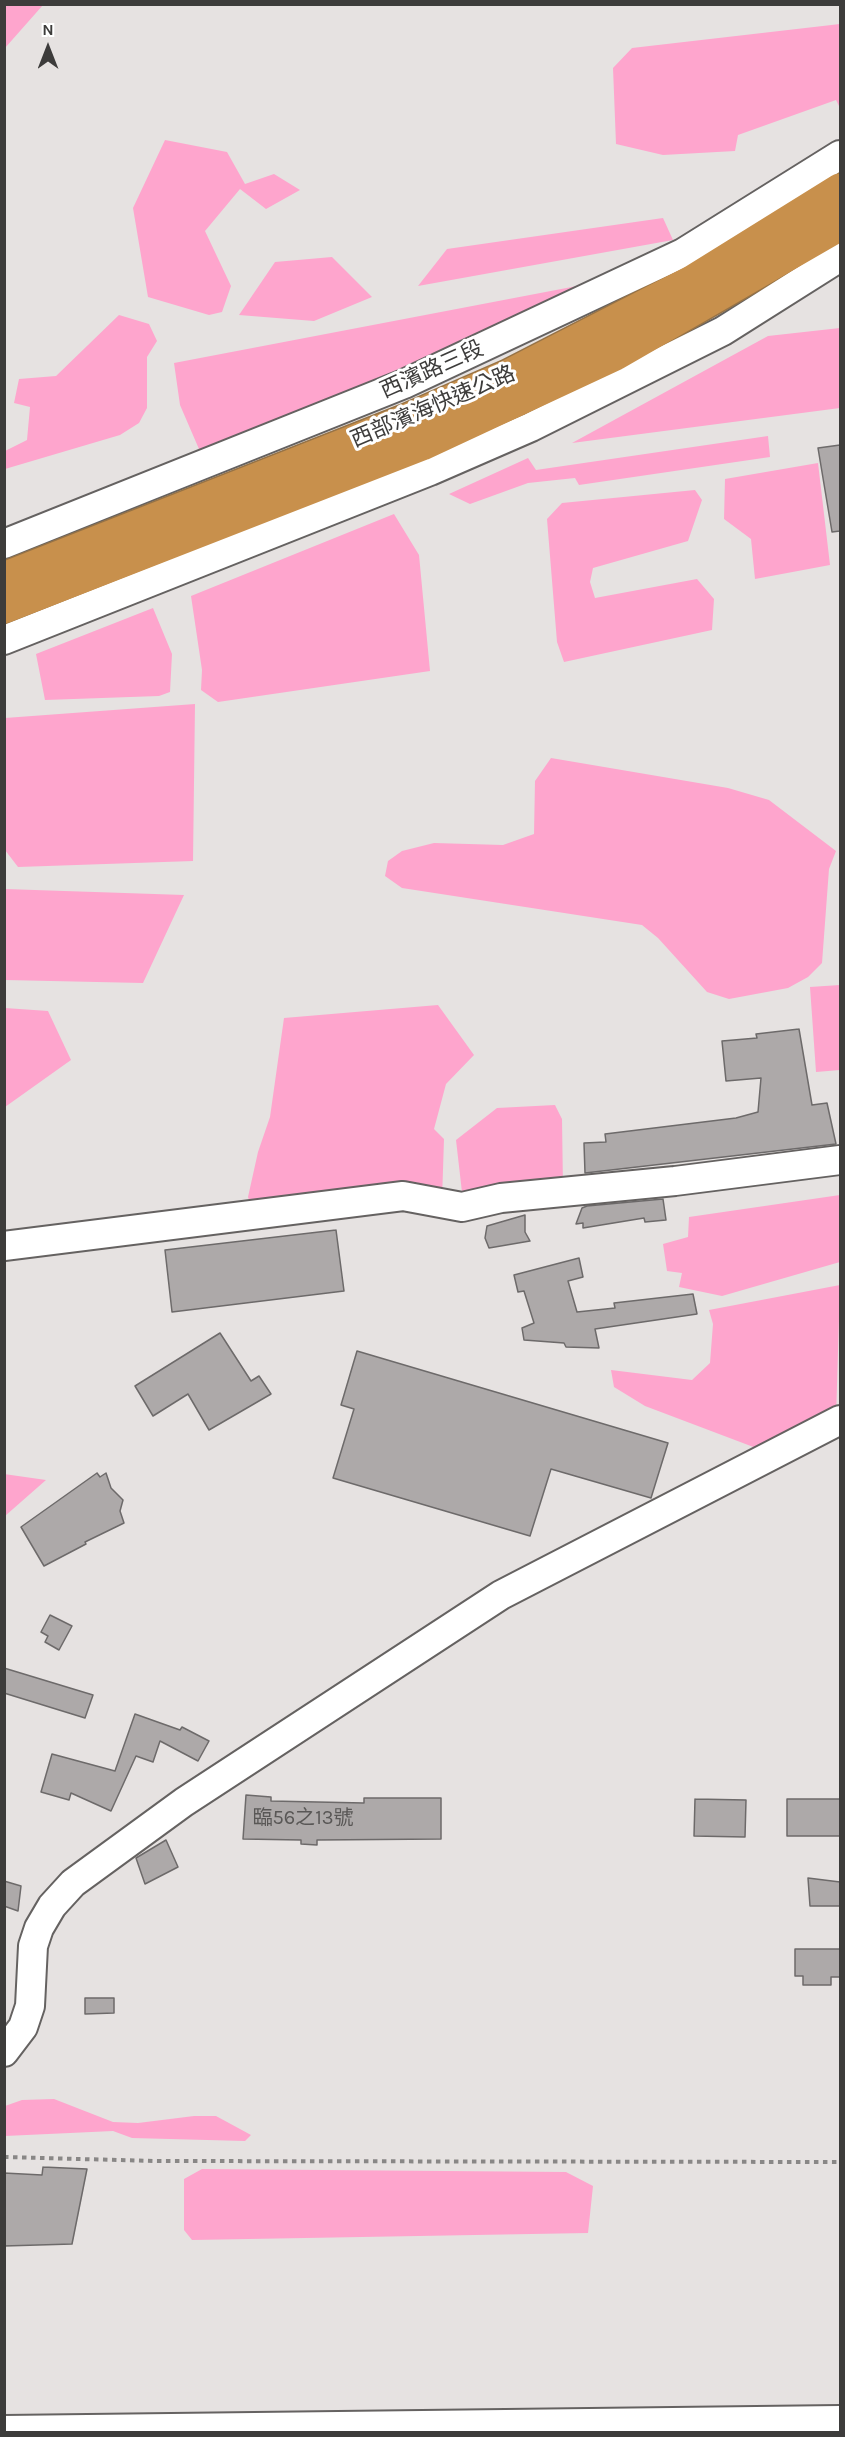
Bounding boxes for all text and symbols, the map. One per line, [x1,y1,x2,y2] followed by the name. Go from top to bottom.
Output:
[18,18,78,78] north arrow
[42,20,54,39] text: N
[376,336,488,404] street label: 西濱路三段
[347,360,519,454] street label: 西部濱海快速公路
[252,1806,354,1830] house number: 臨56之13號

